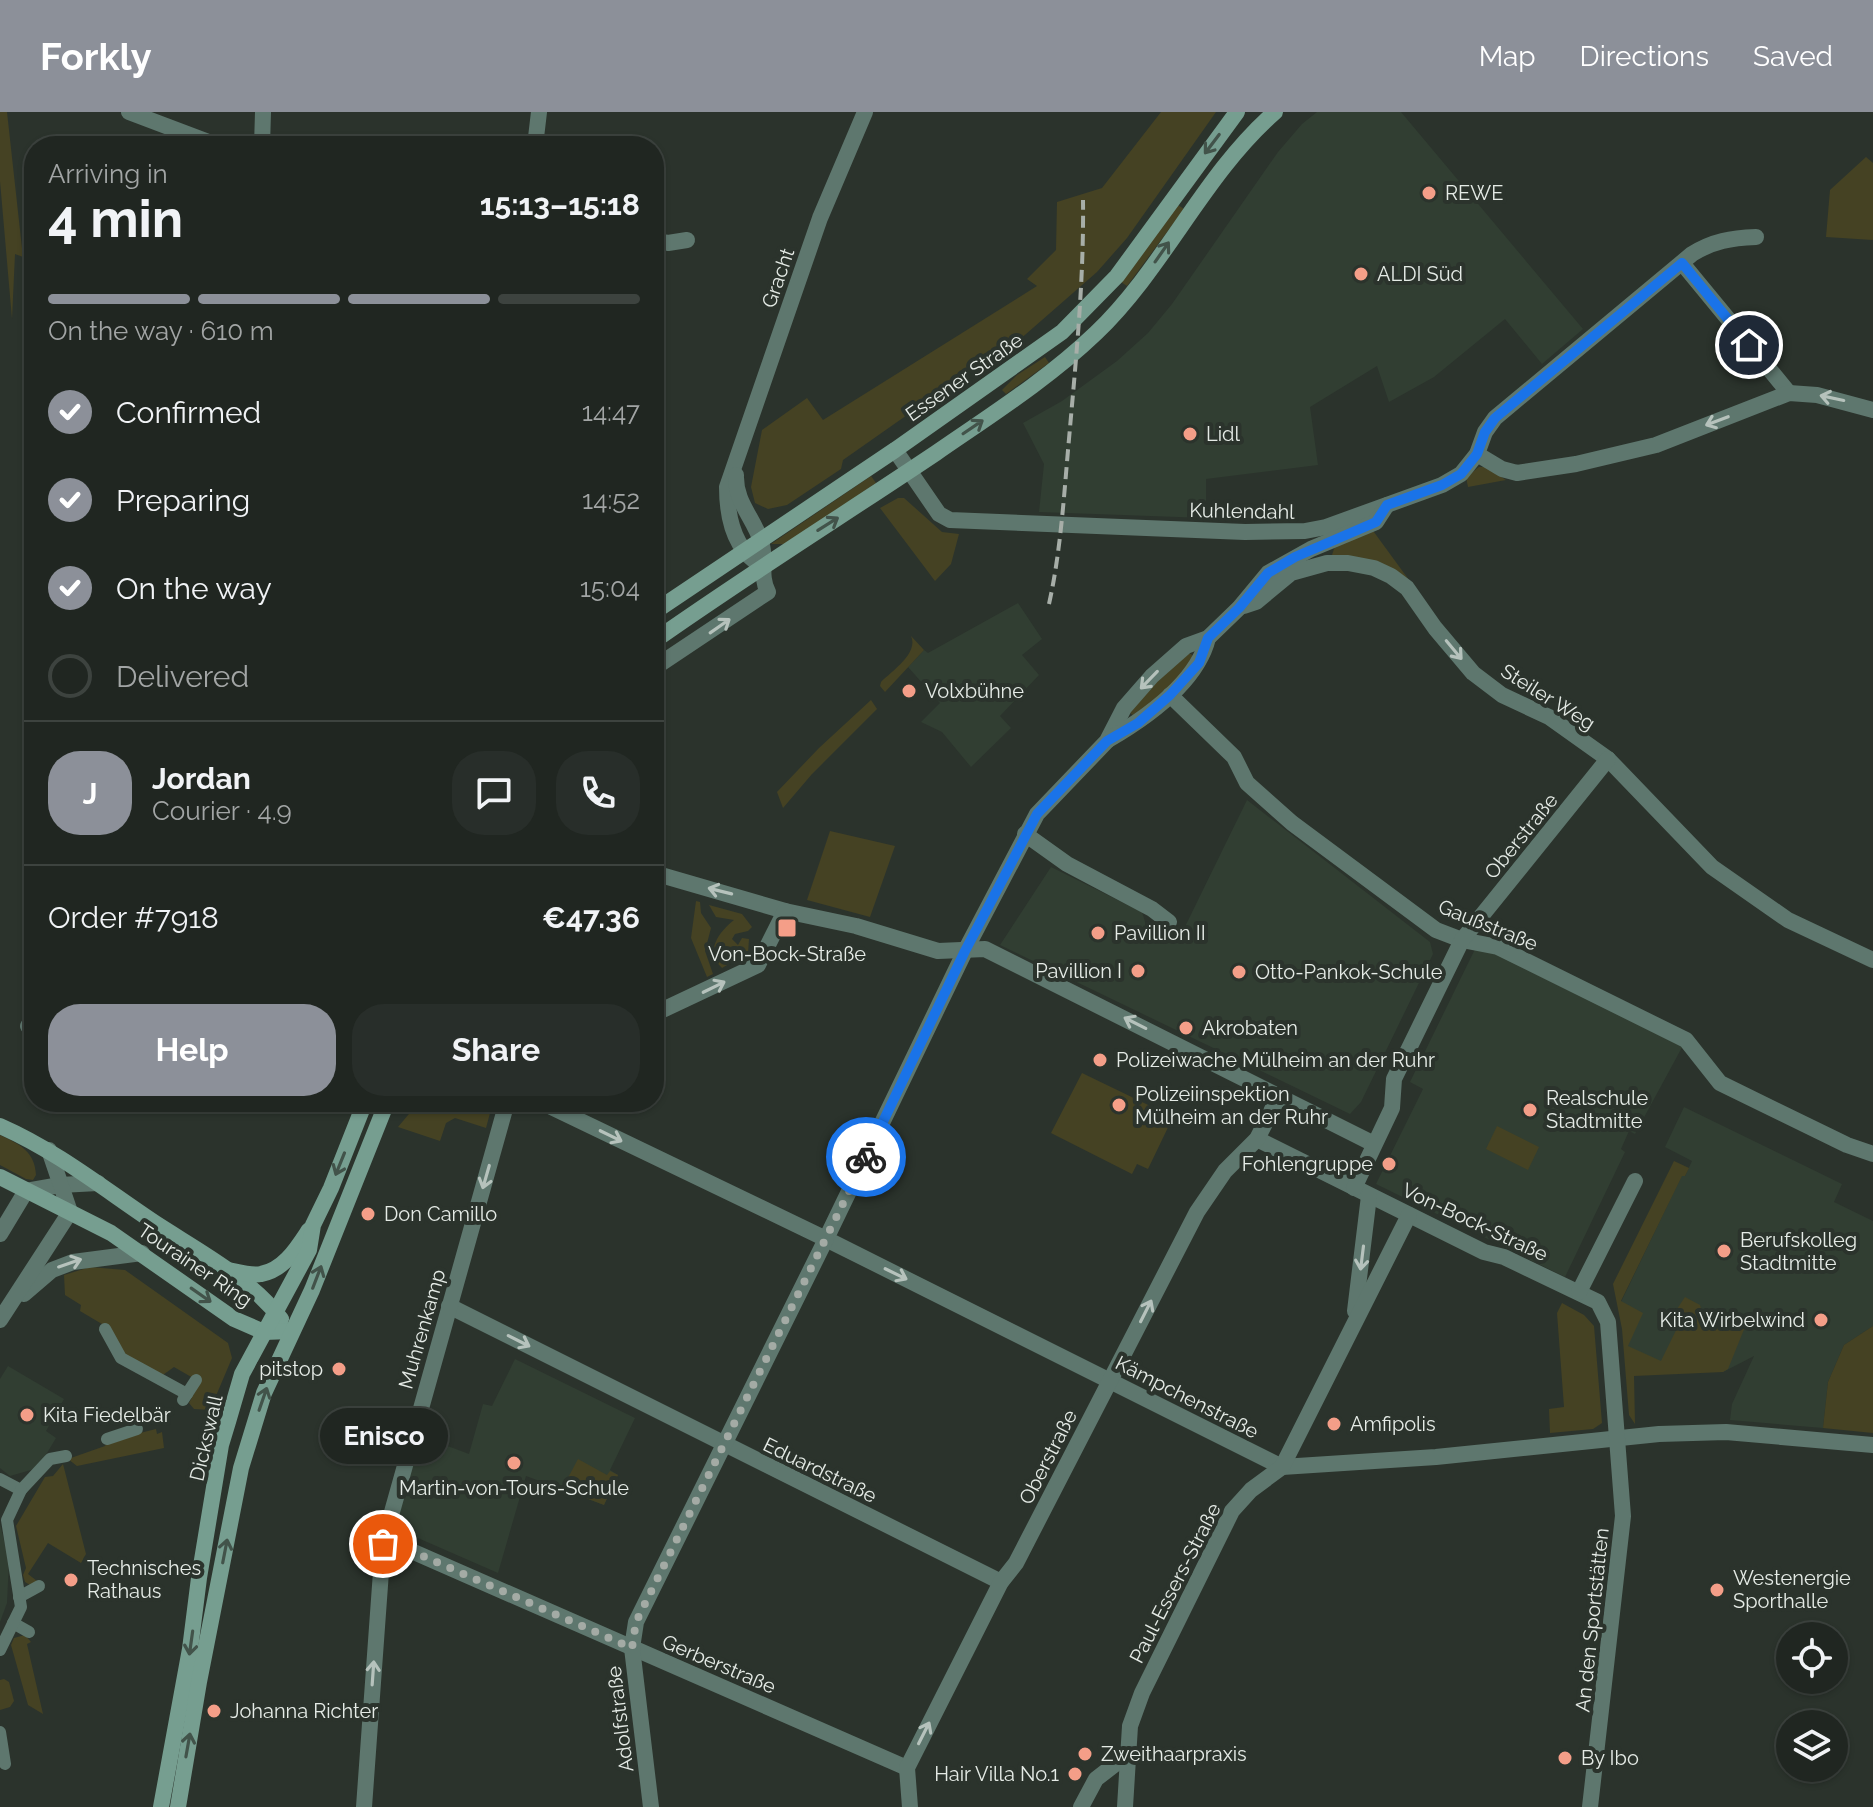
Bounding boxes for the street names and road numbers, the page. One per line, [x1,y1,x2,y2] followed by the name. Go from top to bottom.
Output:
[757,245,799,311] street label: Gracht
[901,328,1027,426] street label: Essener Straße
[1189,498,1295,524] street label: Kuhlendahl
[1497,659,1599,735] street label: Steiler Weg
[1479,788,1563,884] street label: Oberstraße
[1435,894,1541,956] street label: Gaußstraße
[1398,1178,1552,1266] street label: Von-Bock-Straße
[133,1218,257,1312] street label: Tourainer Ring
[393,1266,451,1392] street label: Muhrenkamp
[1111,1351,1263,1444] street label: Kämpchenstraße
[184,1392,228,1483] street label: Dickswall
[1014,1405,1082,1508] street label: Oberstraße
[759,1432,881,1508] street label: Eduardstraße
[1124,1499,1226,1667] street label: Paul-Essers-Straße
[1570,1527,1614,1713] street label: An den Sportstätten
[659,1629,780,1699] street label: Gerberstraße
[602,1664,638,1773] street label: Adolfstraße

